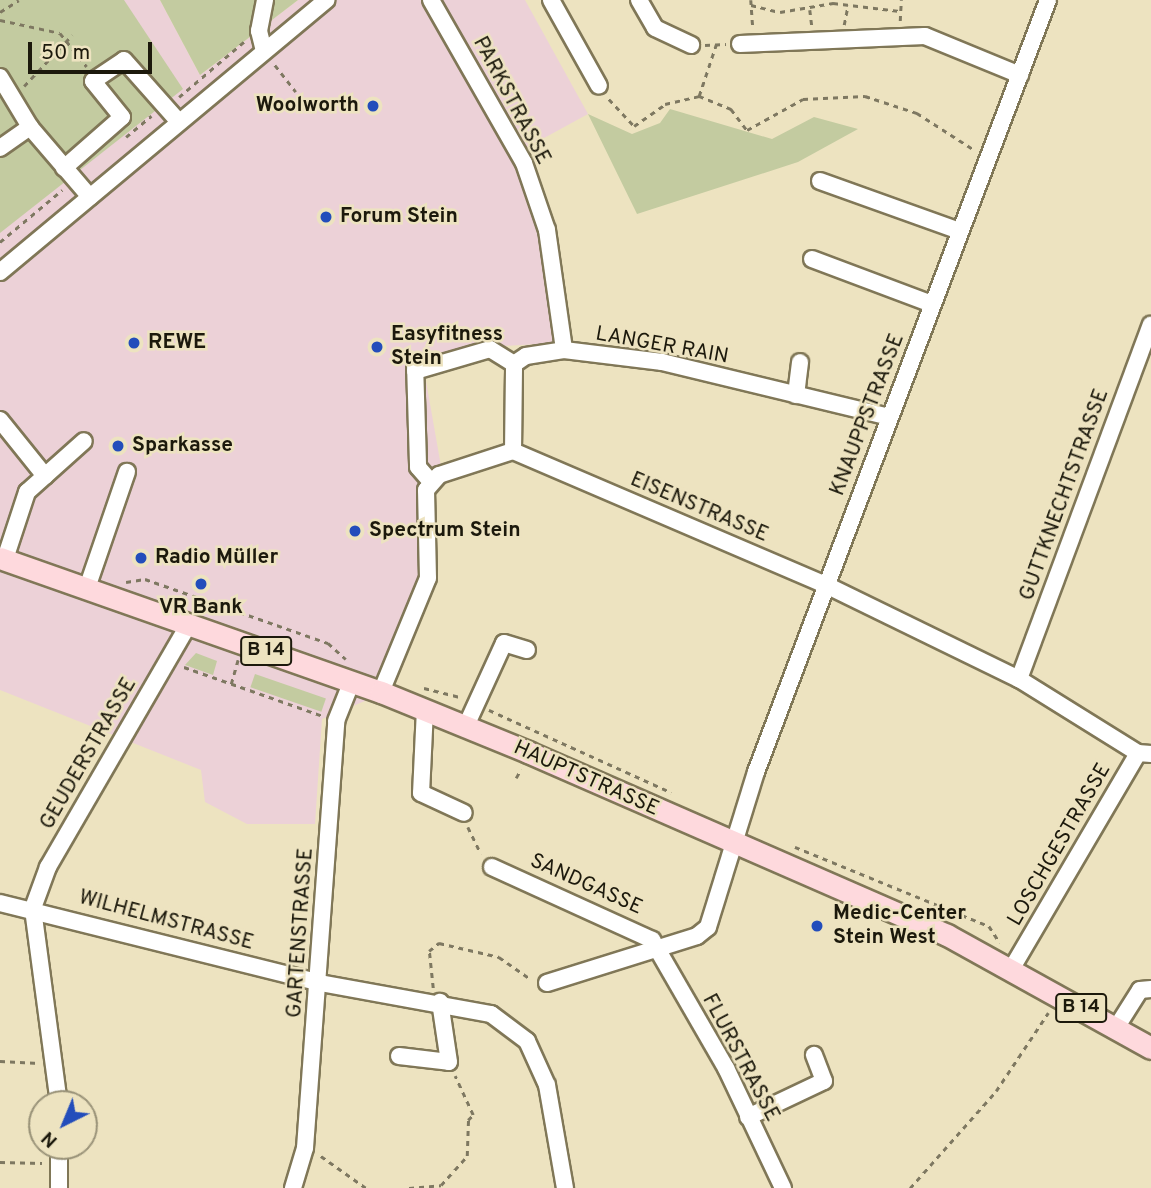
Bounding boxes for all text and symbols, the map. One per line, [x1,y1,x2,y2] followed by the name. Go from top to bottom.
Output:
[32,28,156,72] scale bar
[467,33,555,169] street label: PARKSTRASSE
[41,40,90,67] text: 50 m
[256,93,359,119] place label: Woolworth
[365,98,381,114] marker: Woolworth
[340,204,458,230] place label: Forum Stein
[318,209,334,225] marker: Forum Stein
[391,322,503,372] place label: Easyfitness Stein
[594,322,730,370] street label: LANGER RAIN
[148,330,206,356] place label: REWE
[825,330,911,500] street label: KNAUPPSTRASSE
[126,335,142,351] marker: REWE
[369,339,385,355] marker: Easyfitness Stein
[1015,386,1115,604] street label: GUTTKNECHTSTRASSE
[132,433,233,459] place label: Sparkasse
[110,438,126,454] marker: Sparkasse
[626,468,772,548] street label: EISENSTRASSE
[369,518,521,544] place label: Spectrum Stein
[347,523,363,539] marker: Spectrum Stein
[155,545,278,571] place label: Radio Müller
[133,550,149,566] marker: Radio Müller
[193,576,209,592] marker: VR Bank
[159,595,243,621] place label: VR Bank
[240,636,292,666] road number: B 14
[35,674,143,834] street label: GEUDERSTRASSE
[509,736,663,822] street label: HAUPTSTRASSE
[1003,759,1117,931] street label: LOSCHGESTRASSE
[282,847,320,1019] street label: GARTENSTRASSE
[526,849,646,921] street label: SANDGASSE
[76,886,256,956] street label: WILHELMSTRASSE
[833,901,966,951] place label: Medic-Center Stein West
[807,916,827,936] marker: Medic-Center Stein West
[696,990,784,1126] street label: FLURSTRASSE
[1055,992,1107,1024] road number: B 14
[28,1090,98,1160] north arrow
[37,1125,63,1152] text: N

